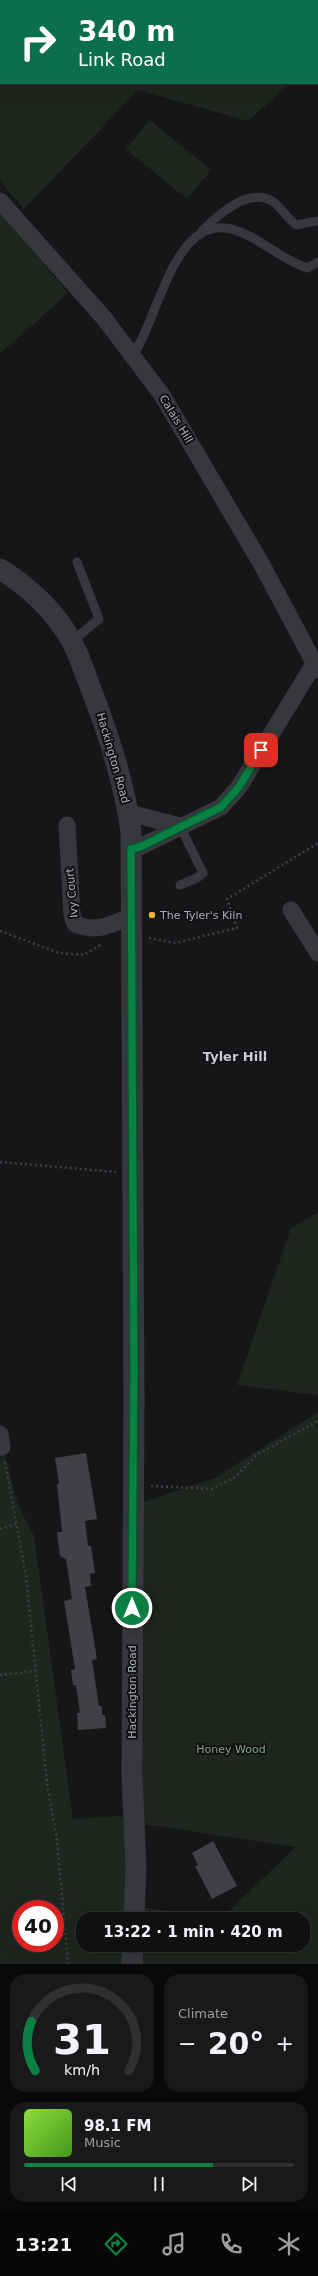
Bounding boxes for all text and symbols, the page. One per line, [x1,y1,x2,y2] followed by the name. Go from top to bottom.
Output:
[78,15,175,48] text: 340 m
[12,16,64,68] icon: right
[78,49,166,70] text: Link Road
[157,393,195,445] street label: Calais Hill
[94,711,132,805] street label: Hackington Road
[244,733,278,767] pin
[250,739,272,761] icon: arrive
[63,867,81,918] street label: Ivy Court
[159,909,242,922] place label: The Tyler's Kiln
[147,910,157,920] marker: The Tyler's Kiln
[203,1049,267,1064] district label: Tyler Hill
[111,1587,153,1629] position arrow
[126,1645,139,1739] street label: Hackington Road
[196,1743,266,1756] park label: Honey Wood
[12,1900,64,1952] speed limit sign: 40
[103,1923,283,1941] text: 13:22 · 1 min · 420 m
[178,2006,228,2021] text: Climate
[53,2015,111,2064] text: 31
[208,2026,264,2061] text: 20°
[178,2031,196,2056] text: −
[276,2031,294,2056] text: +
[64,2062,100,2078] text: km/h
[84,2117,151,2135] text: 98.1 FM
[84,2135,121,2150] text: Music
[58,2173,80,2195] icon: previous
[148,2173,170,2195] icon: pause
[238,2173,260,2195] icon: next
[102,2230,130,2258] icon: directions
[160,2230,188,2258] icon: music
[217,2230,245,2258] icon: phone
[275,2230,303,2258] icon: climate
[15,2234,72,2255] text: 13:21

